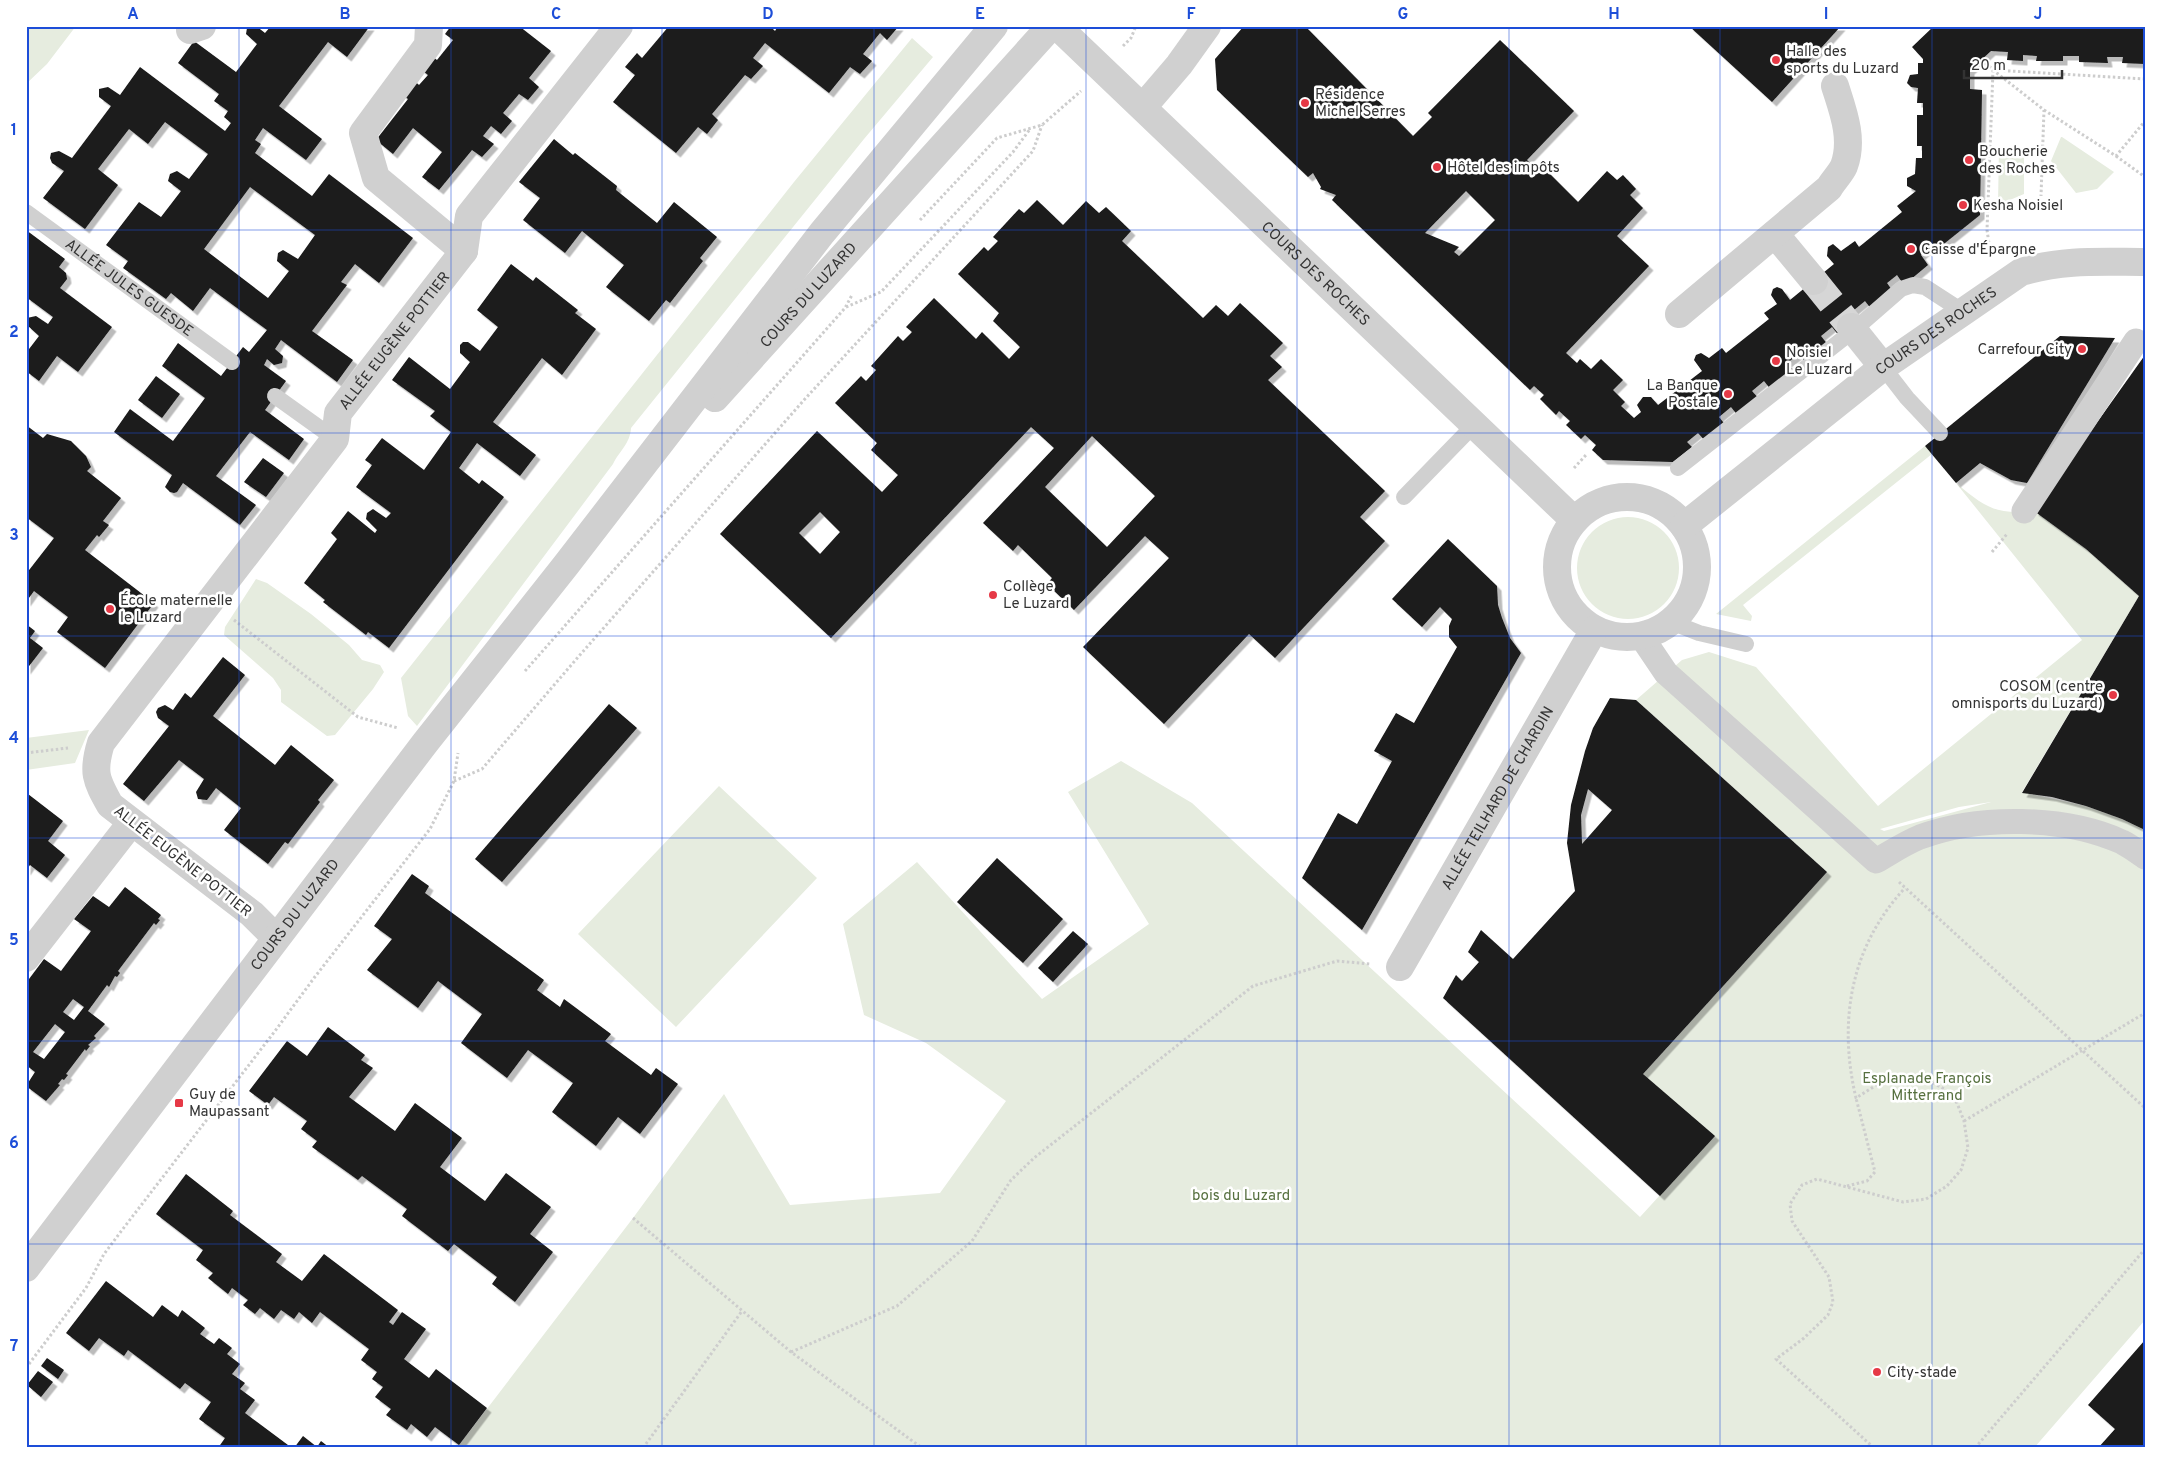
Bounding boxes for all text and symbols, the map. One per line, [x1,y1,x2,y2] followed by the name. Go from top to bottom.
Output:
[127,5,139,25] text: A
[339,5,351,25] text: B
[551,5,561,25] text: C
[762,5,774,25] text: D
[975,5,985,25] text: E
[1186,5,1196,25] text: F
[1398,5,1408,25] text: G
[1608,5,1620,25] text: H
[1824,5,1828,25] text: I
[2034,5,2042,25] text: J
[1786,43,1899,79] place label: Halle des sports du Luzard
[1964,48,2061,80] scale bar
[1770,54,1782,66] marker: Halle des sports du Luzard
[1971,57,2006,76] text: 20 m
[1315,86,1406,122] place label: Résidence Michel Serres
[1299,97,1311,109] marker: Résidence Michel Serres
[11,121,17,141] text: 1
[1979,143,2055,179] place label: Boucherie des Roches
[1963,154,1975,166] marker: Boucherie des Roches
[1447,159,1560,178] place label: Hôtel des impôts
[1431,161,1443,173] marker: Hôtel des impôts
[1973,197,2063,216] place label: Kesha Noisiel
[1957,199,1969,211] marker: Kesha Noisiel
[1256,218,1373,331] street label: COURS DES ROCHES
[61,236,196,342] street label: ALLÉE JULES GUESDE
[757,239,862,353] street label: COURS DU LUZARD
[1921,240,2036,260] place label: Caisse d'Épargne
[1905,243,1917,255] marker: Caisse d'Épargne
[336,269,455,414] street label: ALLÉE EUGÈNE POTTIER
[1872,283,2001,380] street label: COURS DES ROCHES
[9,323,19,343] text: 2
[1977,341,2072,360] place label: Carrefour City
[2076,343,2088,355] marker: Carrefour City
[1786,344,1852,380] place label: Noisiel Le Luzard
[1770,355,1782,367] marker: Noisiel Le Luzard
[1647,377,1718,413] place label: La Banque Postale
[1722,388,1734,400] marker: La Banque Postale
[9,526,19,546] text: 3
[1003,578,1069,614] place label: Collège Le Luzard
[987,589,999,601] marker: Collège Le Luzard
[120,591,233,628] place label: École maternelle le Luzard
[104,603,116,615] marker: École maternelle le Luzard
[1951,678,2103,714] place label: COSOM (centre omnisports du Luzard)
[2107,689,2119,701] marker: COSOM (centre omnisports du Luzard)
[1438,704,1559,894] street label: ALLÉE TEILHARD DE CHARDIN
[9,729,19,749] text: 4
[109,802,256,922] street label: ALLÉE EUGÈNE POTTIER
[247,856,344,975] street label: COURS DU LUZARD
[9,931,19,951] text: 5
[1862,1070,1992,1106] park label: Esplanade François Mitterrand
[189,1086,270,1122] place label: Guy de Maupassant
[173,1097,185,1109] marker: Guy de Maupassant
[9,1134,19,1154] text: 6
[1192,1187,1290,1206] park label: bois du Luzard
[10,1337,18,1357] text: 7
[1887,1364,1957,1383] place label: City-stade
[1871,1366,1883,1378] marker: City-stade

